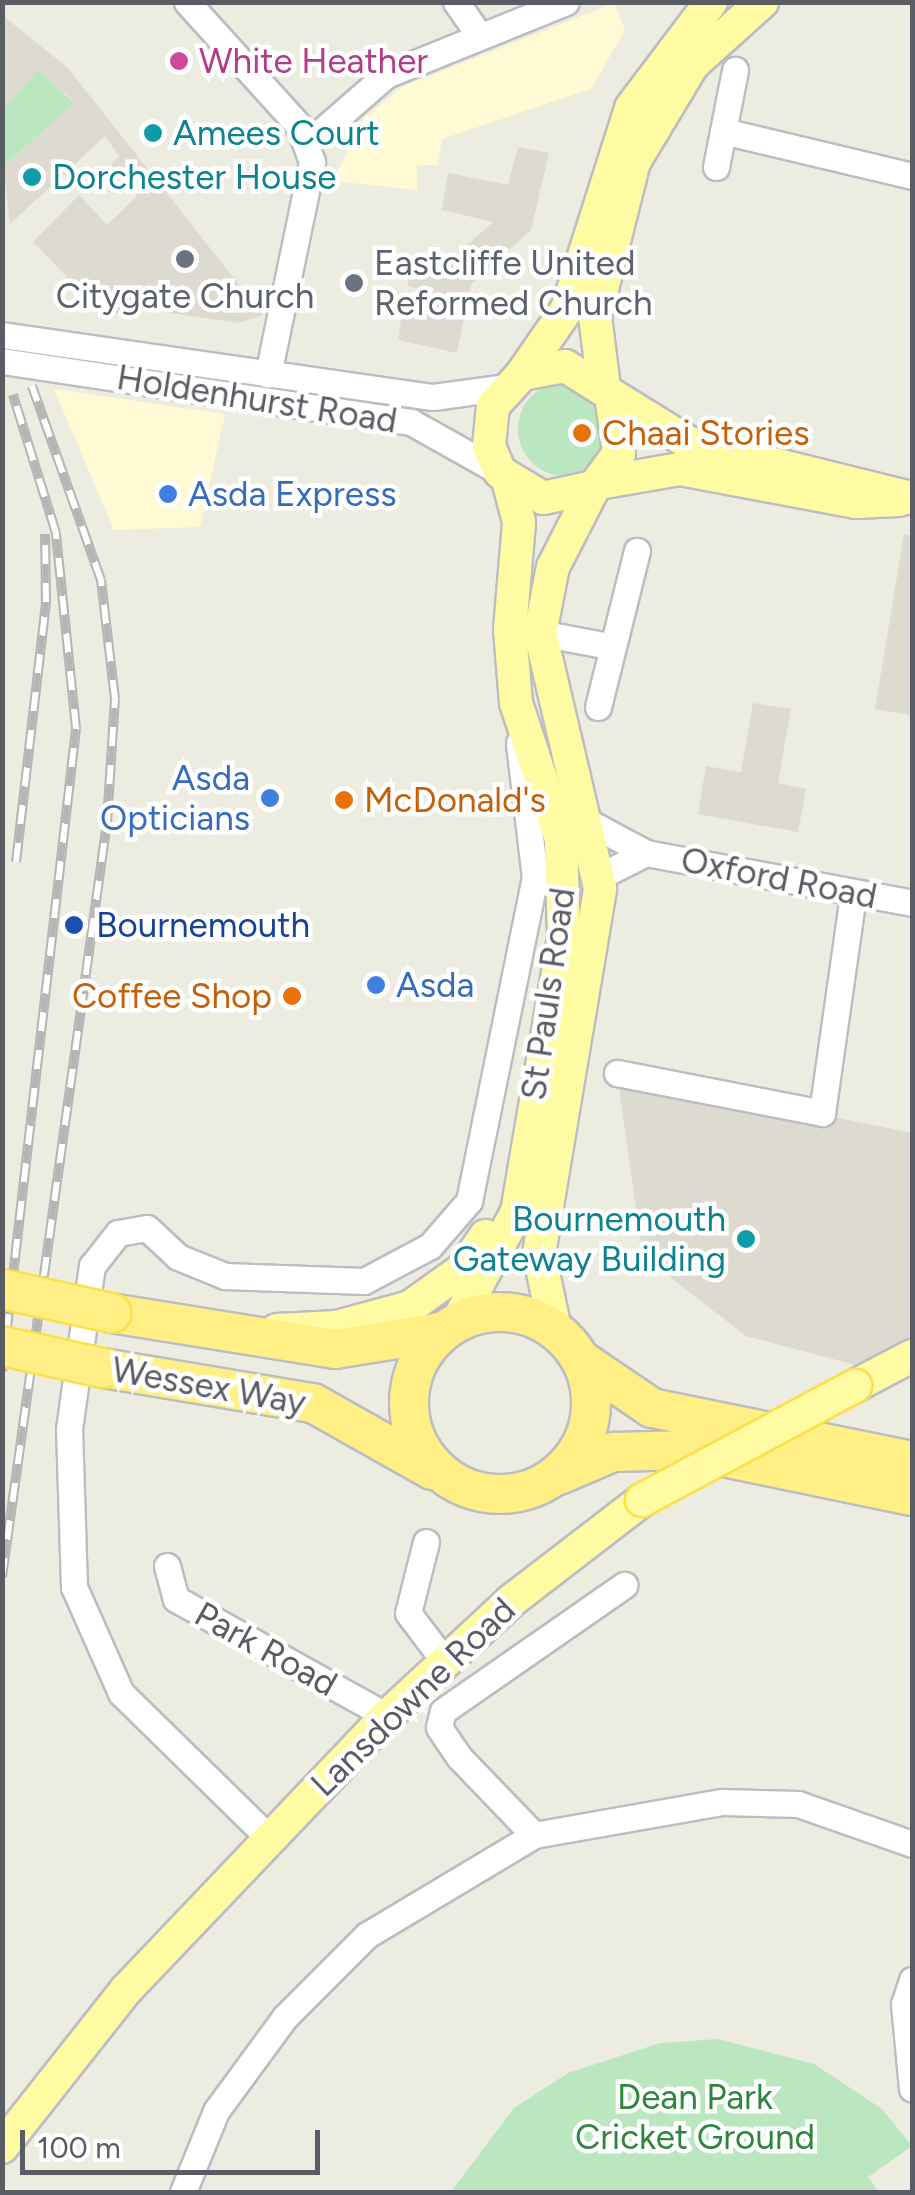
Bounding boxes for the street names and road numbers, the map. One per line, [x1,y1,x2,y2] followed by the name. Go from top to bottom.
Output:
[114,356,400,442] street label: Holdenhurst Road
[678,838,880,918] street label: Oxford Road
[512,885,584,1103] street label: St Pauls Road
[109,1348,309,1424] street label: Wessex Way
[302,1589,524,1805] street label: Lansdowne Road
[188,1593,344,1705] street label: Park Road

